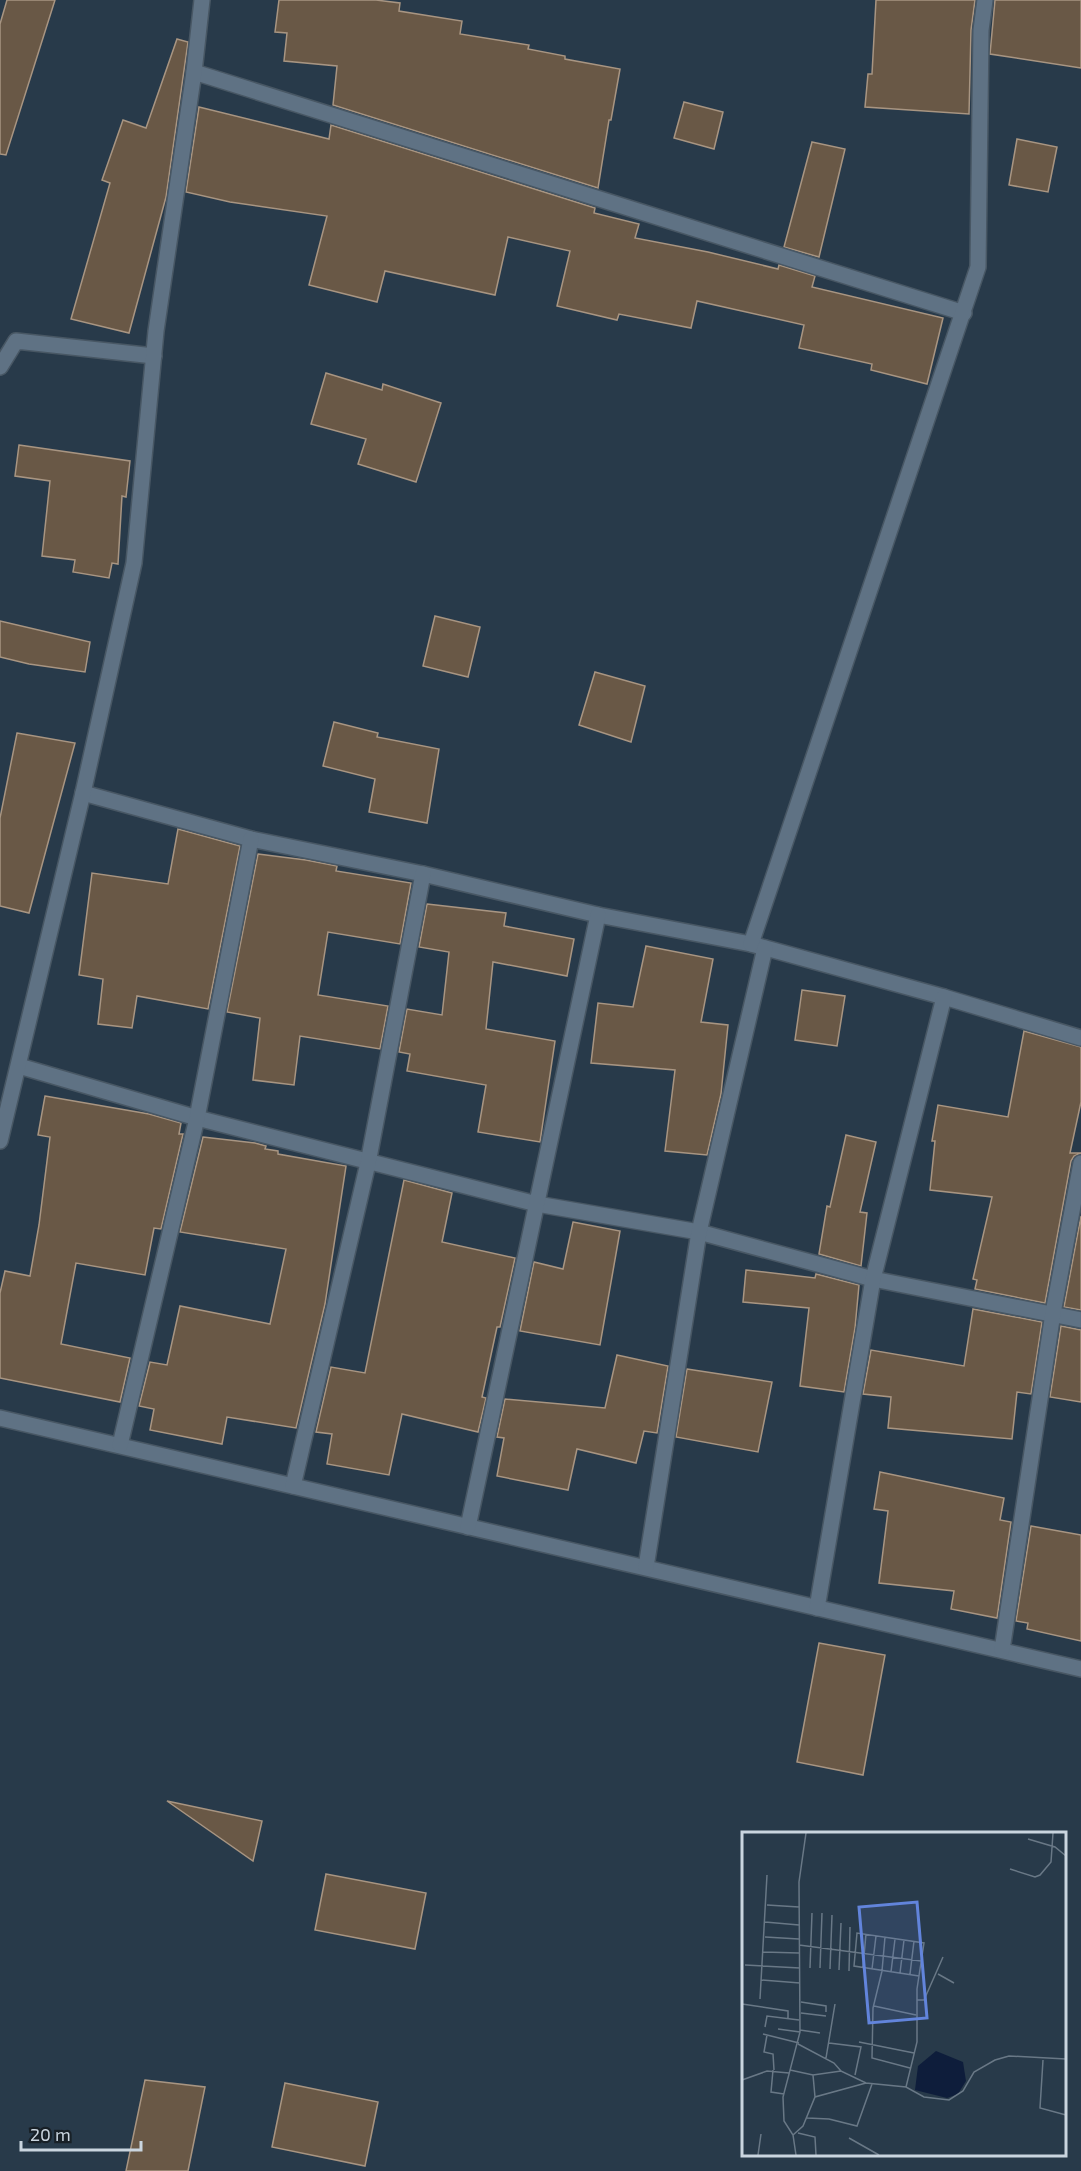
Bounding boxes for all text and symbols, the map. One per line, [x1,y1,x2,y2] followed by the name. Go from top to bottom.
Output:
[742,1832,1066,2156] inset map
[21,2114,141,2152] scale bar
[30,2123,71,2145] text: 20 m

